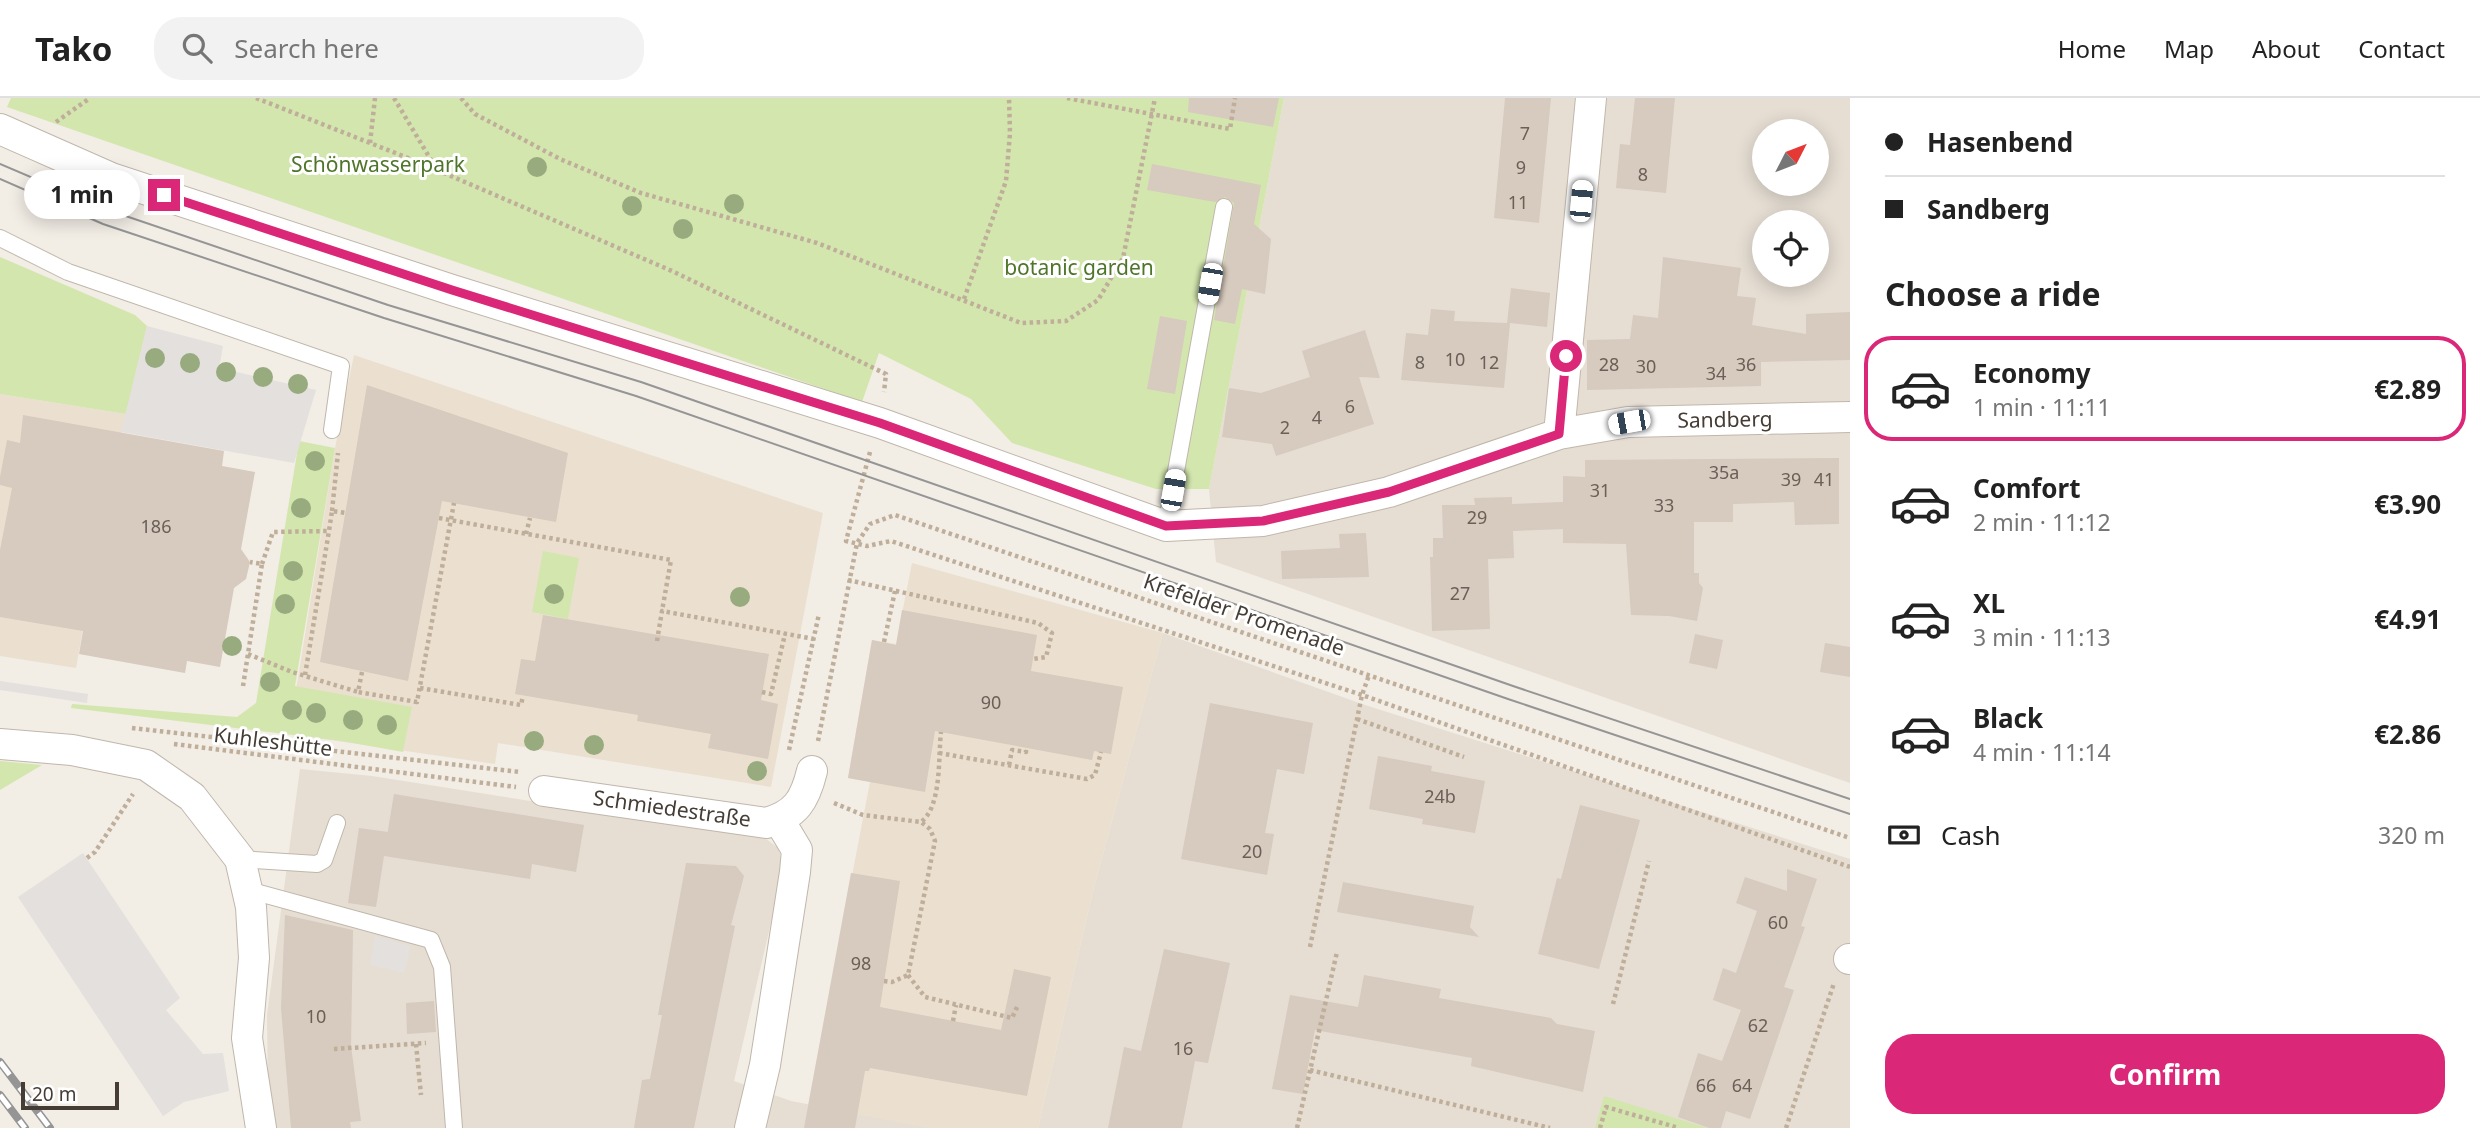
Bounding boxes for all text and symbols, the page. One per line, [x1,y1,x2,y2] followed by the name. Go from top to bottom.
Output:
[154,17,644,80] search box
[35,26,112,71] text: Tako
[178,29,216,67] icon: search
[234,30,379,66] text: Search here
[2058,32,2126,65] text: Home
[2164,32,2214,65] text: Map
[2252,32,2320,65] text: About
[2358,32,2445,65] text: Contact
[1752,119,1829,196] north arrow
[1752,119,1829,287] map controls
[1520,121,1530,145] house number: 7
[1927,124,2073,160] text: Hasenbend
[291,150,466,178] park label: Schönwasserpark
[1516,155,1526,179] house number: 9
[1638,162,1648,186] house number: 8
[24,170,140,220] callout: 1 min
[50,178,114,210] text: 1 min
[148,179,180,211] route end
[1569,179,1594,223] car
[1508,190,1528,214] house number: 11
[1927,191,2050,227] text: Sandberg
[1752,210,1829,287] button: locate
[1004,253,1154,281] park label: botanic garden
[1197,261,1224,307] car
[1885,272,2101,315] text: Choose a ride
[1550,340,1582,372] route start
[1445,347,1465,371] house number: 10
[1415,350,1425,374] house number: 8
[1479,350,1499,374] house number: 12
[1599,352,1619,376] house number: 28
[1736,352,1756,376] house number: 36
[1636,354,1656,378] house number: 30
[1973,355,2091,391] text: Economy
[1889,357,1952,420] icon: car
[1706,361,1726,385] house number: 34
[2374,371,2441,407] text: €2.89
[1973,391,2111,423] text: 1 min · 11:11
[1345,394,1355,418] house number: 6
[1677,404,1773,434] street label: Sandberg
[1312,405,1322,429] house number: 4
[1607,408,1652,436] car
[1280,415,1290,439] house number: 2
[1709,460,1739,484] house number: 35a
[1160,467,1187,513] car
[1781,467,1801,491] house number: 39
[1814,467,1834,491] house number: 41
[1973,470,2081,506] text: Comfort
[1889,472,1952,535] icon: car
[1590,478,1610,502] house number: 31
[2374,486,2441,522] text: €3.90
[1654,493,1674,517] house number: 33
[1467,505,1487,529] house number: 29
[1973,506,2111,538] text: 2 min · 11:12
[141,514,171,538] house number: 186
[1140,566,1349,662] street label: Krefelder Promenade
[1450,581,1470,605] house number: 27
[1973,585,2005,621] text: XL
[1889,587,1952,650] icon: car
[2374,601,2441,637] text: €4.91
[1973,621,2111,653] text: 3 min · 11:13
[981,690,1001,714] house number: 90
[1973,700,2043,736] text: Black
[1889,702,1952,765] icon: car
[2374,716,2441,752] text: €2.86
[212,720,334,762] street label: Kuhleshütte
[1973,736,2111,768] text: 4 min · 11:14
[591,783,753,833] street label: Schmiedestraße
[1424,784,1456,808] house number: 24b
[1885,816,1923,854] icon: cash
[1941,817,2001,853] text: Cash
[2378,819,2445,851] text: 320 m
[1242,839,1262,863] house number: 20
[1768,910,1788,934] house number: 60
[851,951,871,975] house number: 98
[306,1004,326,1028] house number: 10
[1748,1013,1768,1037] house number: 62
[1885,1034,2445,1114] button: Confirm
[1173,1036,1193,1060] house number: 16
[1696,1073,1716,1097] house number: 66
[1732,1073,1752,1097] house number: 64
[21,1079,119,1111] scale bar
[32,1081,76,1107] text: 20 m

